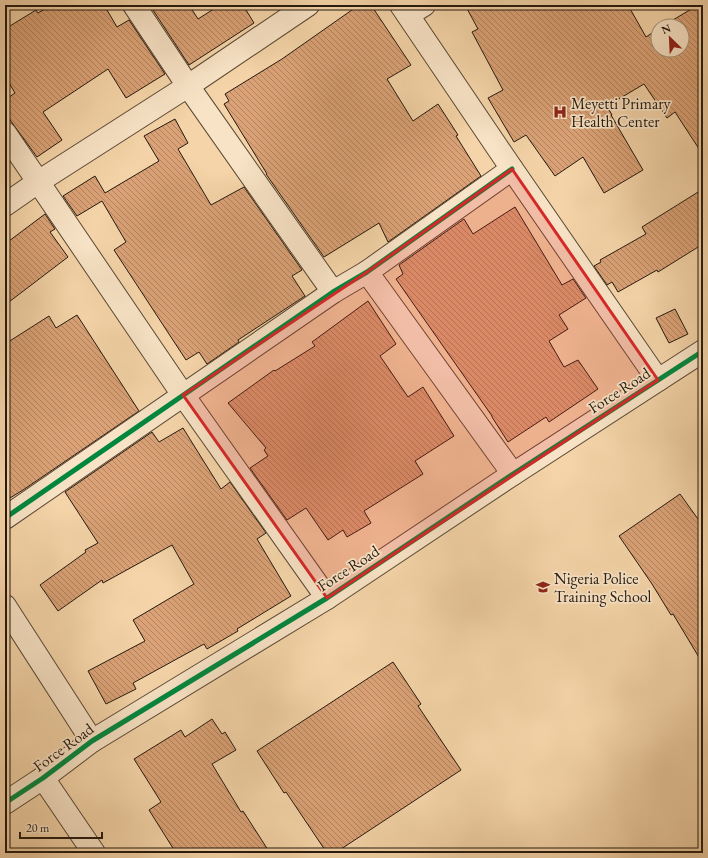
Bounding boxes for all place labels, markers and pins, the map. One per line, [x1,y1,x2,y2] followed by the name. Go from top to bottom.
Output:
[571,93,672,132] place label: Meyetti Primary Health Center
[552,104,568,120] hospital icon: Meyetti Primary Health Center
[554,568,652,607] place label: Nigeria Police Training School
[535,579,551,595] school or university icon: Nigeria Police Training School

